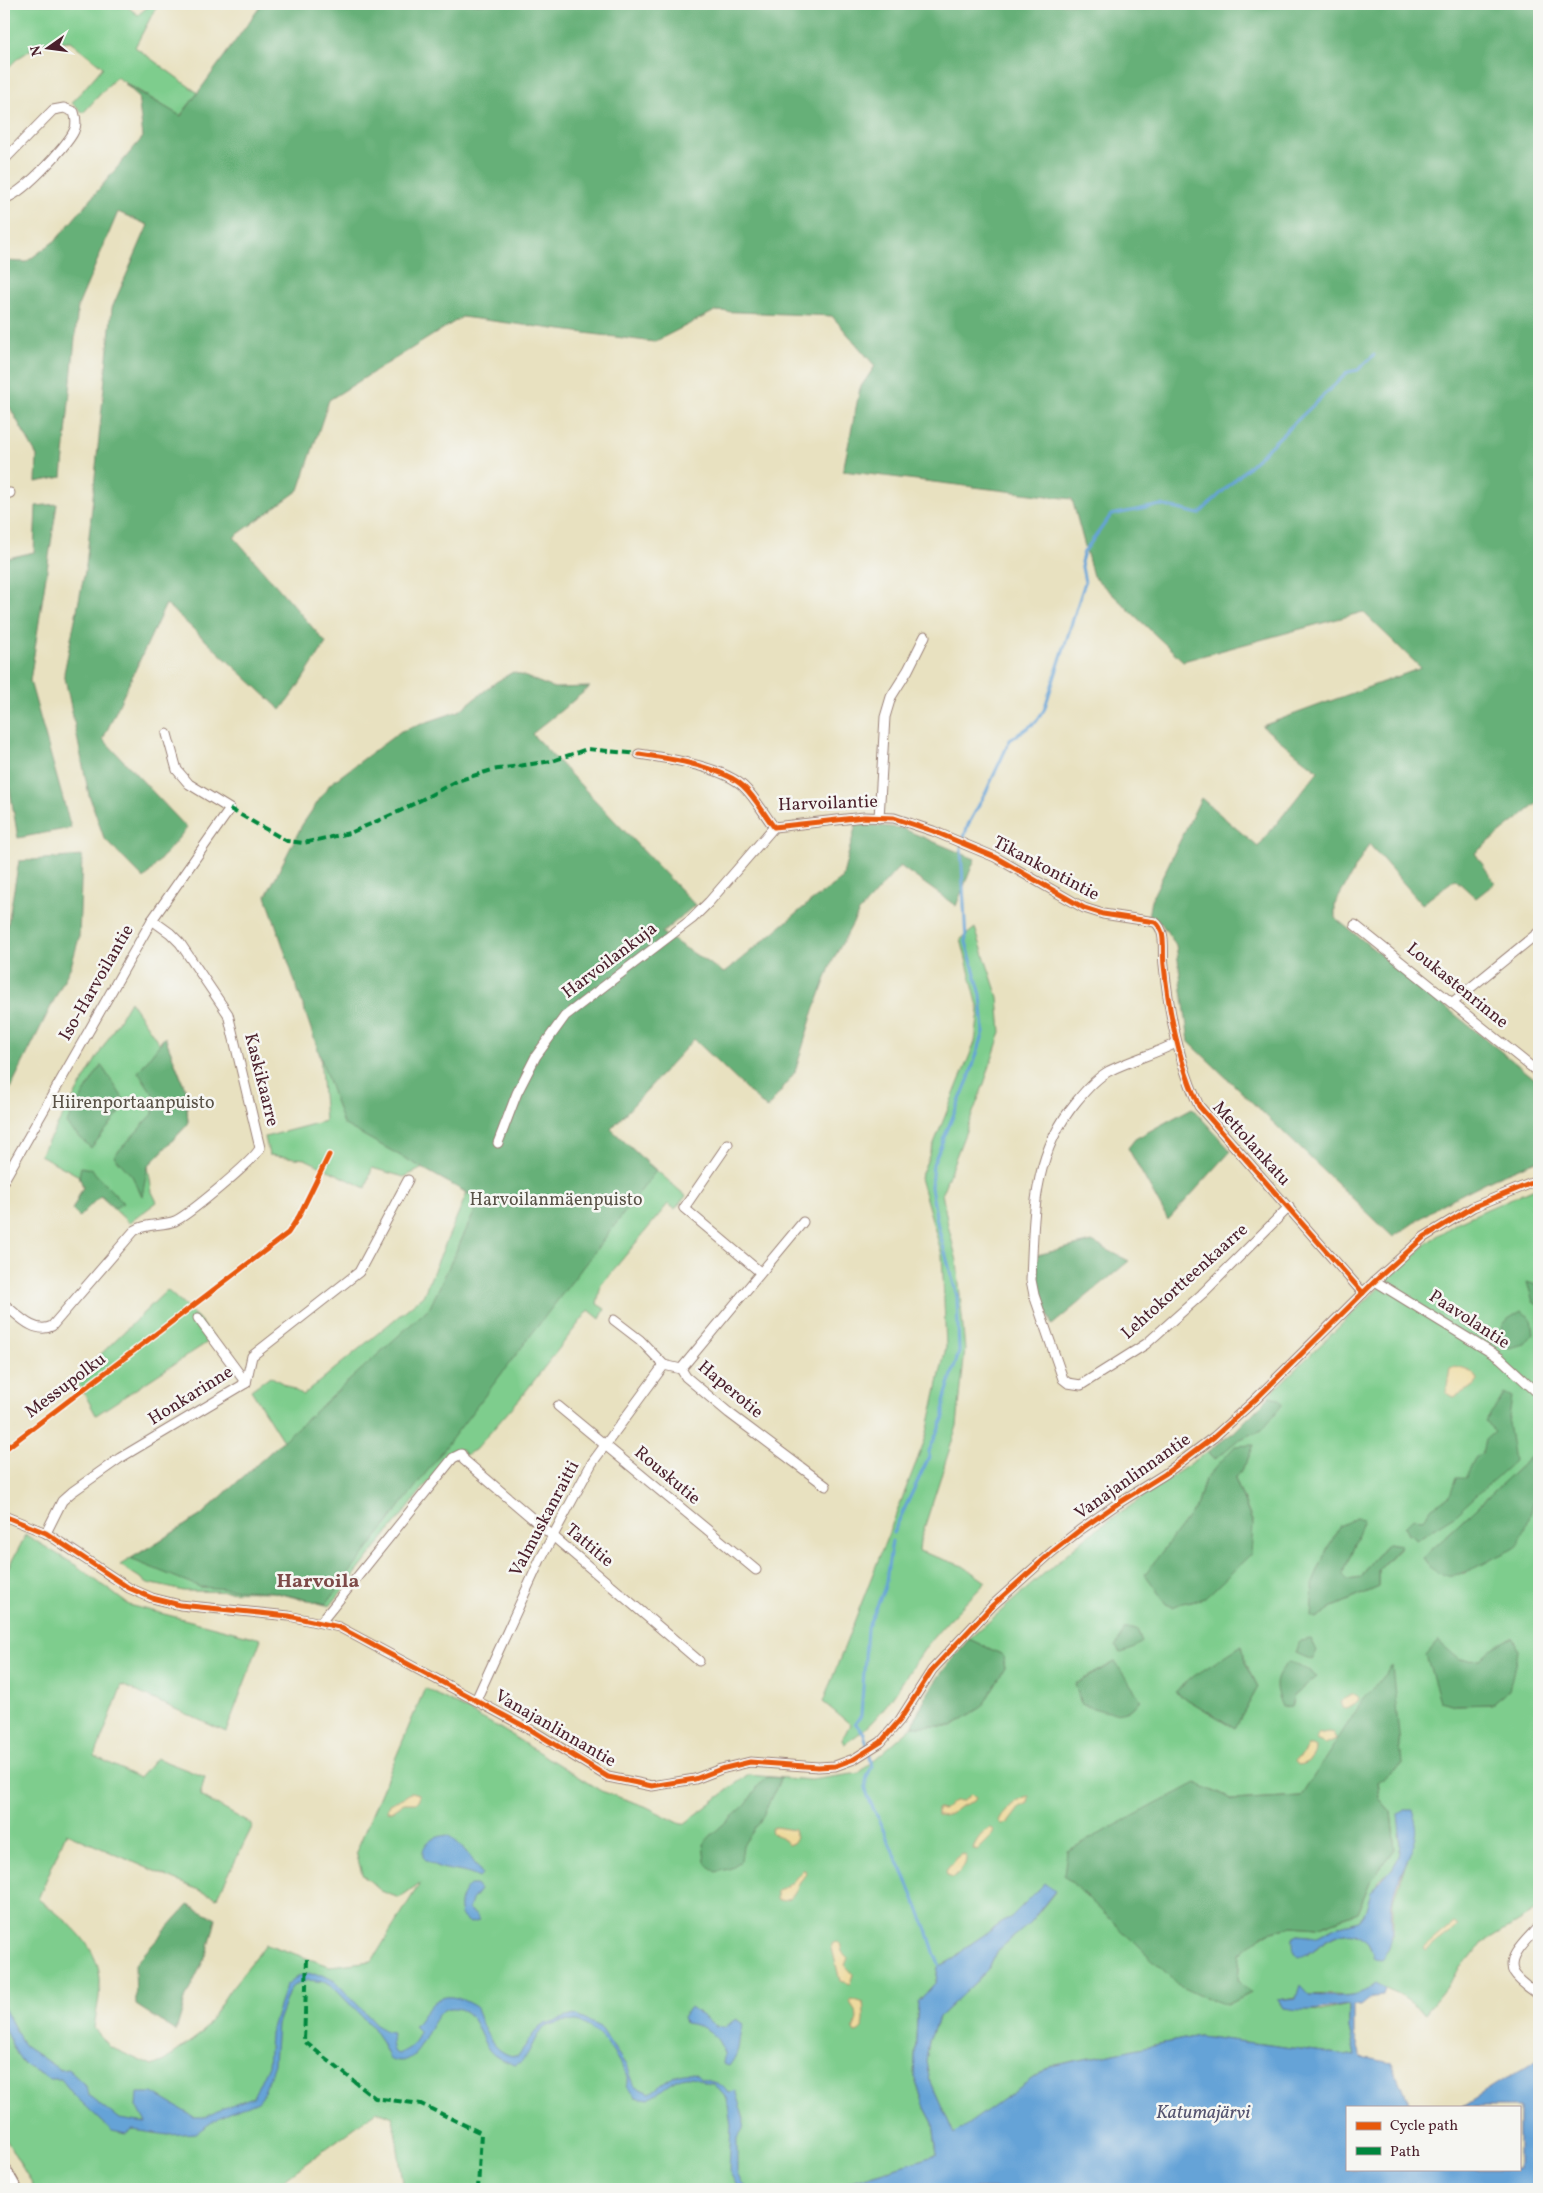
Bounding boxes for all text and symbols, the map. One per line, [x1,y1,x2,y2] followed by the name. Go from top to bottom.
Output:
[22,22,72,72] north arrow
[26,44,47,58] text: N
[778,790,878,818] street label: Harvoilantie
[988,830,1104,908] street label: Tikankontintie
[557,917,663,1005] street label: Harvoilankuja
[54,920,140,1046] street label: Iso-Harvoilantie
[1401,937,1513,1035] street label: Loukastenrinne
[237,1031,285,1129] street label: Kaskikaarre
[52,1091,214,1116] park label: Hiirenportaanpuisto
[1206,1096,1296,1192] street label: Mettolankatu
[470,1188,642,1213] park label: Harvoilanmäenpuisto
[1116,1218,1254,1346] street label: Lehtokortteenkaarre
[1424,1284,1514,1356] street label: Paavolantie
[20,1347,112,1425] street label: Messupolku
[692,1355,768,1425] street label: Haperotie
[144,1360,238,1432] street label: Honkarinne
[1070,1428,1196,1526] street label: Vanajanlinnantie
[628,1441,706,1511] street label: Rouskutie
[504,1457,586,1581] street label: Valmuskanraitti
[559,1518,619,1574] street label: Tattitie
[277,1568,360,1596] district label: Harvoila
[490,1684,620,1774] street label: Vanajanlinnantie
[1156,2100,1250,2126] water label: Katumajärvi
[1346,2106,1520,2170] legend
[1390,2116,1458,2137] text: Cycle path
[1390,2142,1420,2163] text: Path

